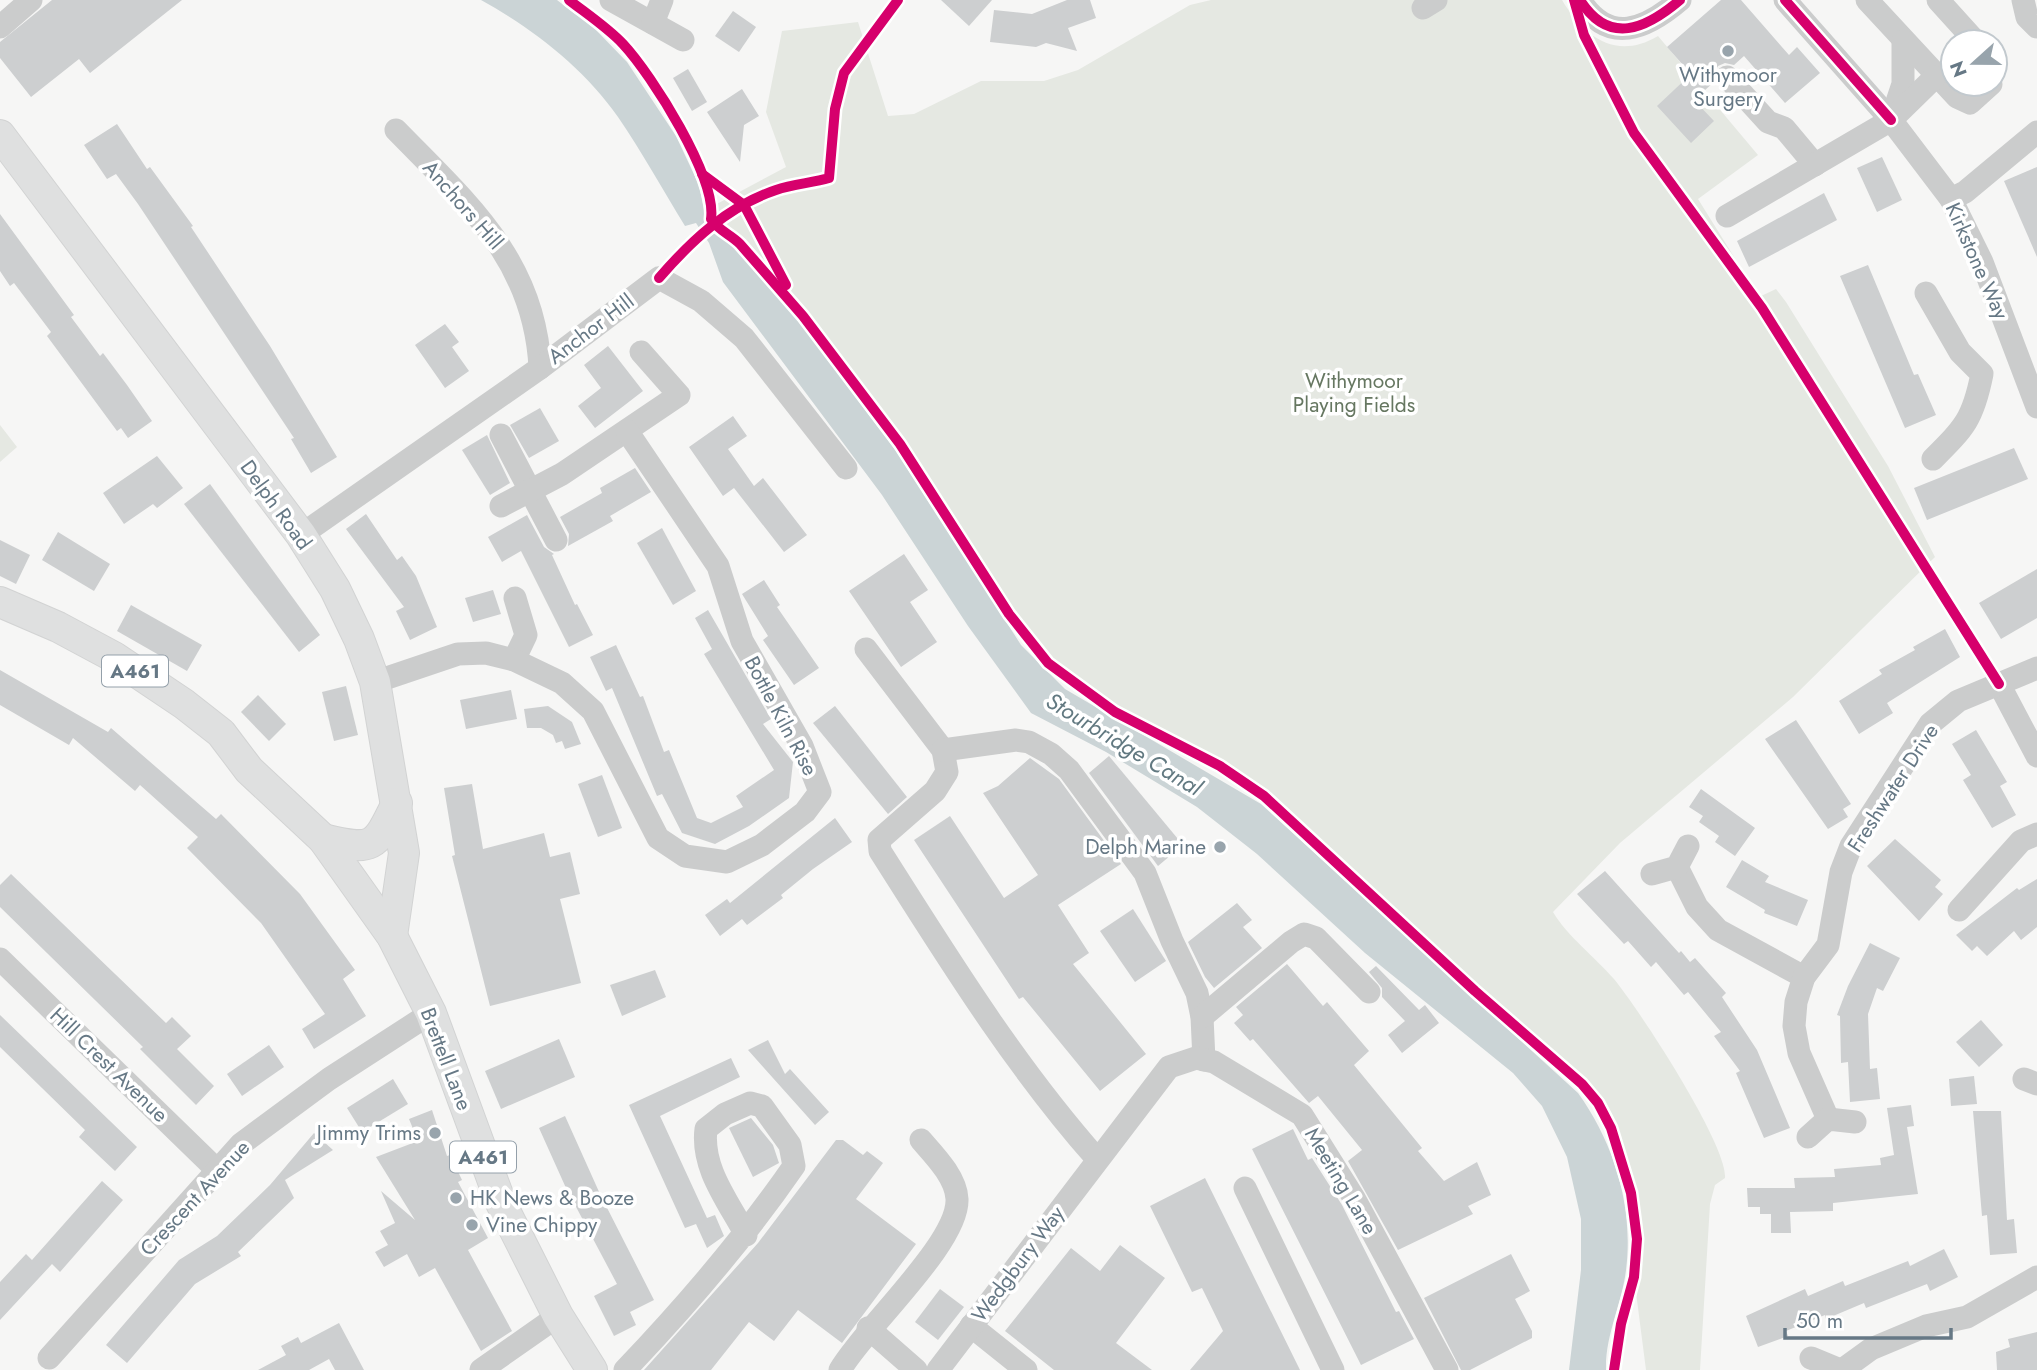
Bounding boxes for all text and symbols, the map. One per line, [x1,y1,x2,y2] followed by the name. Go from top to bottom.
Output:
[1939,28,2009,98] north arrow
[1720,43,1736,59] marker: Withymoor Surgery
[1943,57,1974,81] text: N
[1679,60,1778,114] place label: Withymoor Surgery
[416,154,510,256] street label: Anchors Hill
[1938,198,2016,325] street label: Kirkstone Way
[542,287,640,371] street label: Anchor Hill
[1293,366,1415,420] park label: Withymoor Playing Fields
[233,454,319,556] street label: Delph Road
[737,651,825,781] street label: Bottle Kiln Rise
[102,656,168,686] road number: A461
[1039,684,1209,805] water label: Stourbridge Canal
[1840,718,1946,858] street label: Freshwater Drive
[1085,832,1206,862] place label: Delph Marine
[1212,839,1228,855] marker: Delph Marine
[43,1001,175,1129] street label: Hill Crest Avenue
[413,1003,479,1115] street label: Brettell Lane
[314,1118,421,1148] place label: Jimmy Trims
[1297,1122,1385,1240] street label: Meeting Lane
[427,1125,443,1141] marker: Jimmy Trims
[133,1133,257,1263] street label: Crescent Avenue
[450,1142,516,1172] road number: A461
[470,1183,634,1213] place label: HK News & Booze
[448,1190,464,1206] marker: HK News & Booze
[964,1199,1072,1328] street label: Wedgbury Way
[486,1210,598,1240] place label: Vine Chippy
[464,1217,480,1233] marker: Vine Chippy
[1785,1296,1951,1340] scale bar
[1796,1306,1843,1336] text: 50 m

